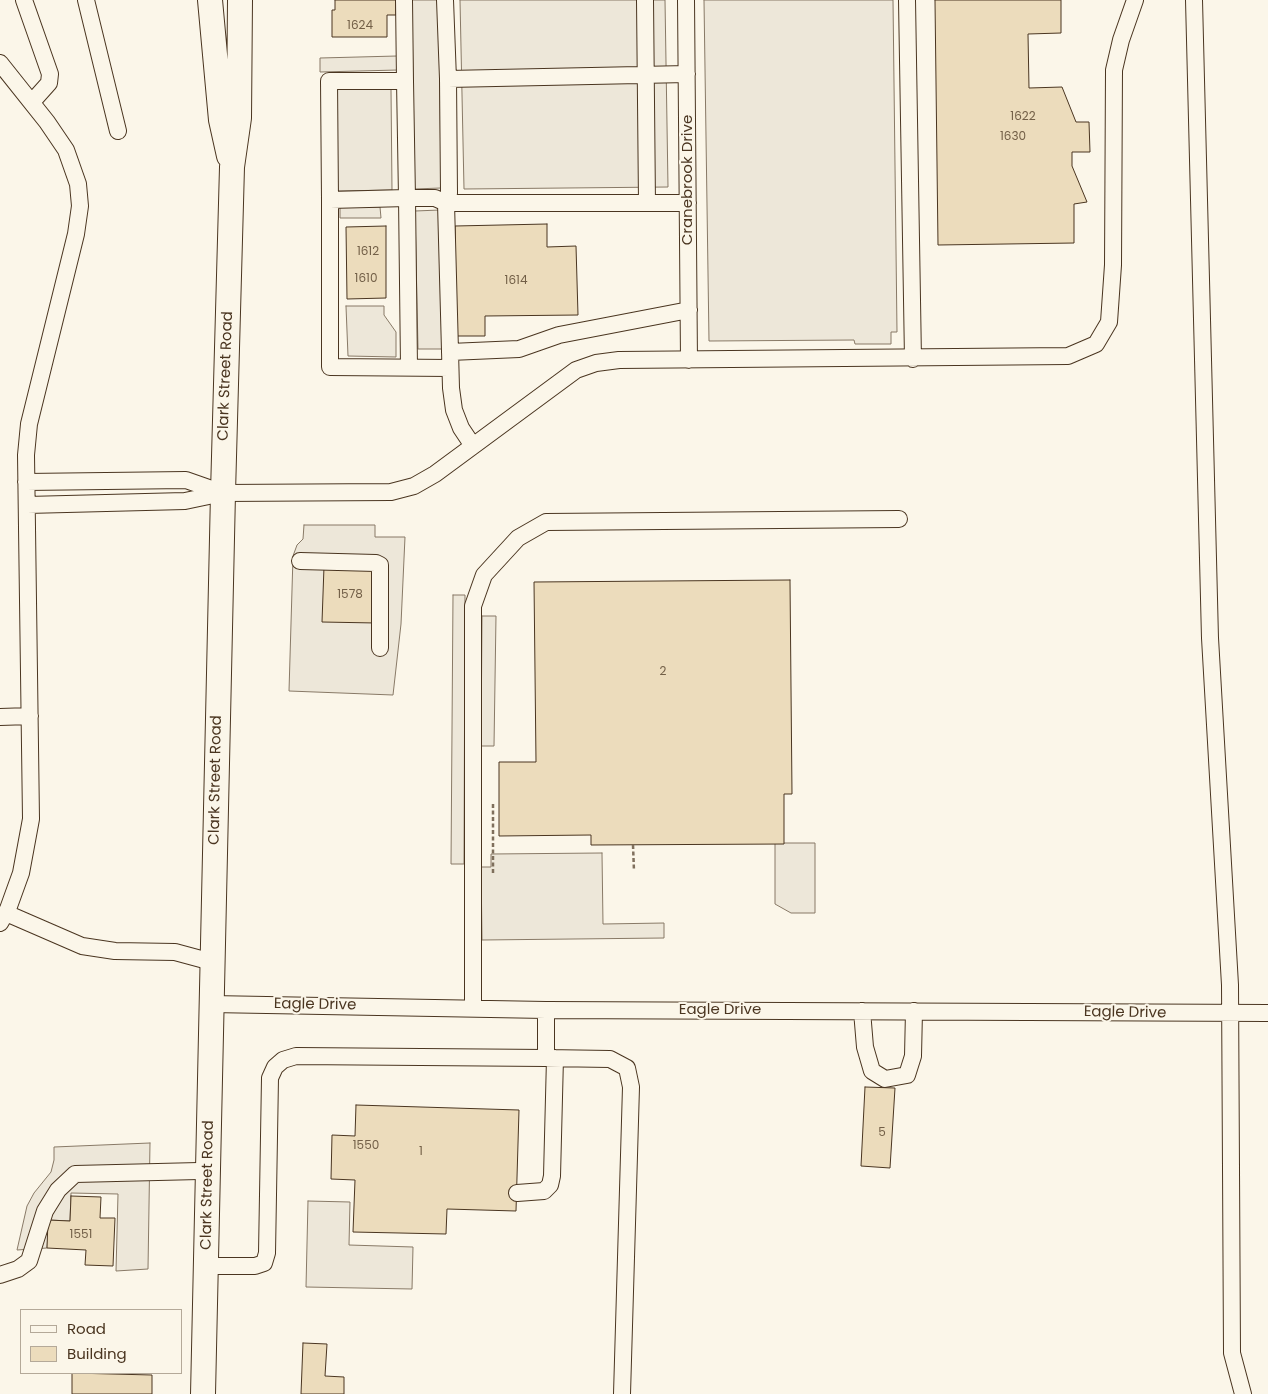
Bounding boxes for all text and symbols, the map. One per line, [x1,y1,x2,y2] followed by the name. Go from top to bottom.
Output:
[347,19,373,33] house number: 1624
[1010,110,1036,124] house number: 1622
[679,115,697,245] street label: Cranebrook Drive
[1000,130,1026,144] house number: 1630
[357,245,379,259] house number: 1612
[355,272,377,286] house number: 1610
[505,274,527,288] house number: 1614
[215,311,237,441] street label: Clark Street Road
[337,588,363,602] house number: 1578
[660,665,666,679] house number: 2
[206,715,226,845] street label: Clark Street Road
[274,995,356,1015] street label: Eagle Drive
[679,1001,761,1019] street label: Eagle Drive
[1084,1003,1166,1023] street label: Eagle Drive
[198,1120,218,1250] street label: Clark Street Road
[878,1126,886,1140] house number: 5
[353,1139,379,1153] house number: 1550
[419,1145,423,1159] house number: 1
[70,1228,92,1242] house number: 1551
[20,1309,182,1374] legend
[67,1318,106,1339] text: Road
[67,1343,127,1364] text: Building

